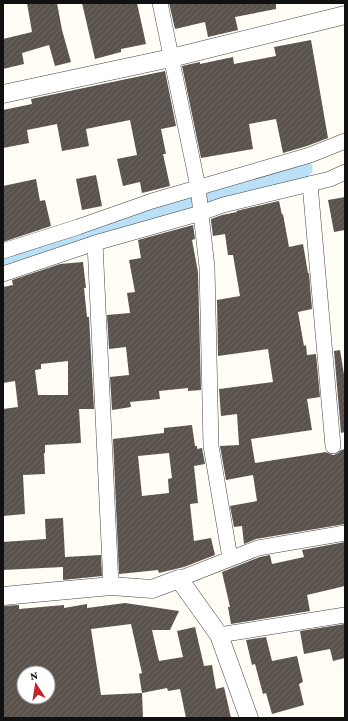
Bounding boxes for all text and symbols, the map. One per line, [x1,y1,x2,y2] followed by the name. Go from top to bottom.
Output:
[16,665,56,705] north arrow
[29,668,39,682] text: N

